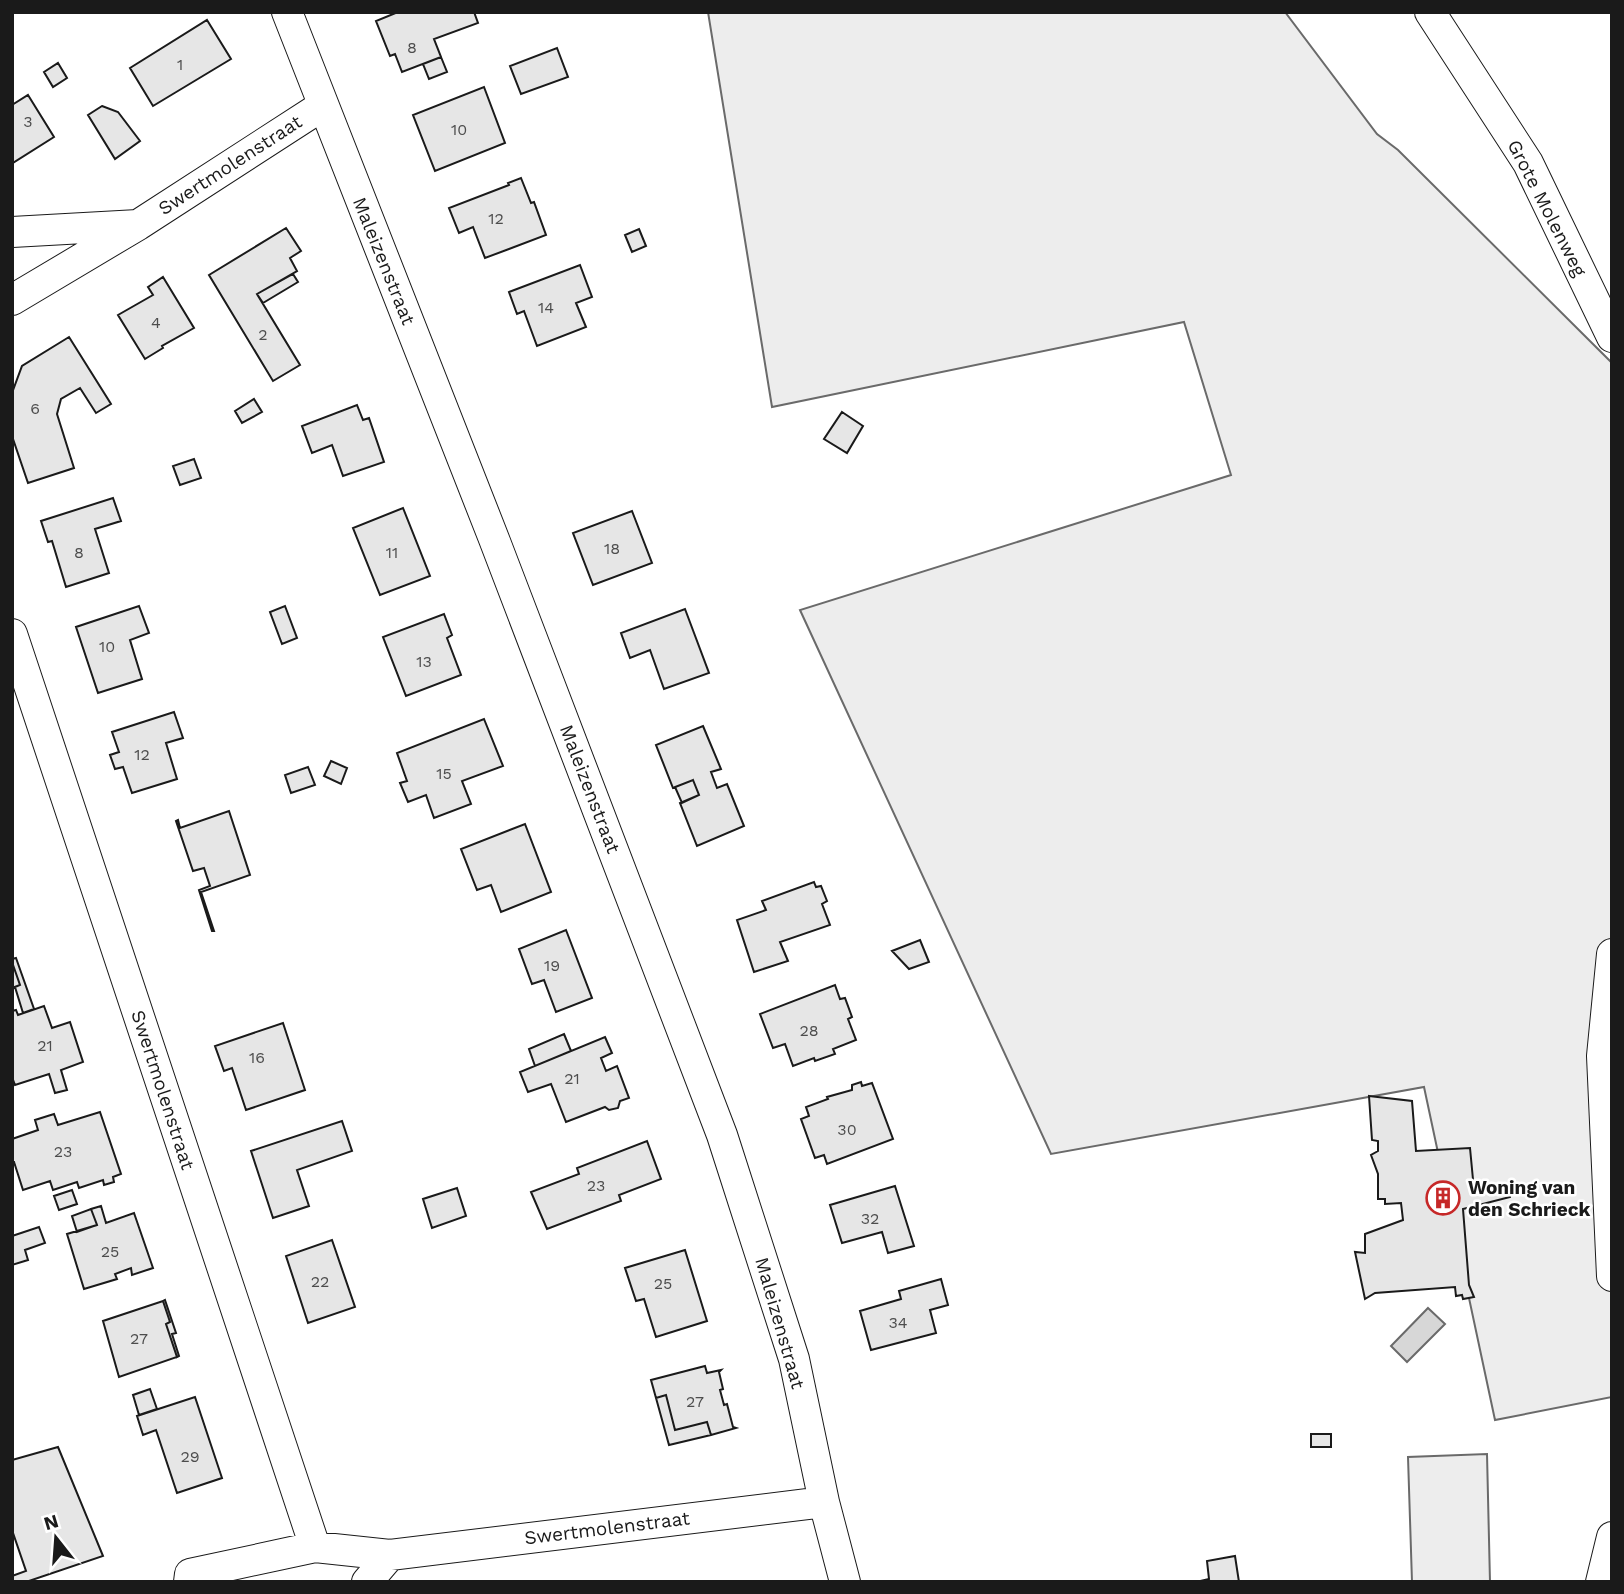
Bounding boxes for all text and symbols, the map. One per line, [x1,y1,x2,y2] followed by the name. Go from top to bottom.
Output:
[407,38,417,57] house number: 8
[177,55,183,74] house number: 1
[154,110,306,220] street label: Swertmolenstraat
[23,112,33,131] house number: 3
[451,120,467,139] house number: 10
[1503,136,1592,281] street label: Grote Molenweg
[348,194,420,328] street label: Maleizenstraat
[488,209,504,228] house number: 12
[538,298,554,317] house number: 14
[151,313,161,332] house number: 4
[258,325,268,344] house number: 2
[30,399,40,418] house number: 6
[604,539,620,558] house number: 18
[74,543,84,562] house number: 8
[386,543,398,562] house number: 11
[99,637,115,656] house number: 10
[416,652,432,671] house number: 13
[555,721,625,857] street label: Maleizenstraat
[134,745,150,764] house number: 12
[436,764,452,783] house number: 15
[544,956,560,975] house number: 19
[126,1007,200,1173] street label: Swertmolenstraat
[799,1021,819,1040] house number: 28
[37,1036,53,1055] house number: 21
[249,1048,265,1067] house number: 16
[564,1069,580,1088] house number: 21
[837,1120,857,1139] house number: 30
[54,1142,72,1161] house number: 23
[587,1176,605,1195] house number: 23
[1468,1176,1590,1221] place label: Woning van den Schrieck
[1424,1179,1462,1217] building icon: Woning van den Schrieck
[861,1209,879,1228] house number: 32
[101,1242,119,1261] house number: 25
[750,1254,810,1392] street label: Maleizenstraat
[311,1272,329,1291] house number: 22
[654,1274,672,1293] house number: 25
[888,1313,908,1332] house number: 34
[130,1329,148,1348] house number: 27
[686,1392,704,1411] house number: 27
[180,1447,200,1466] house number: 29
[21,1503,91,1573] north arrow
[523,1506,691,1550] street label: Swertmolenstraat
[41,1509,61,1535] text: N

